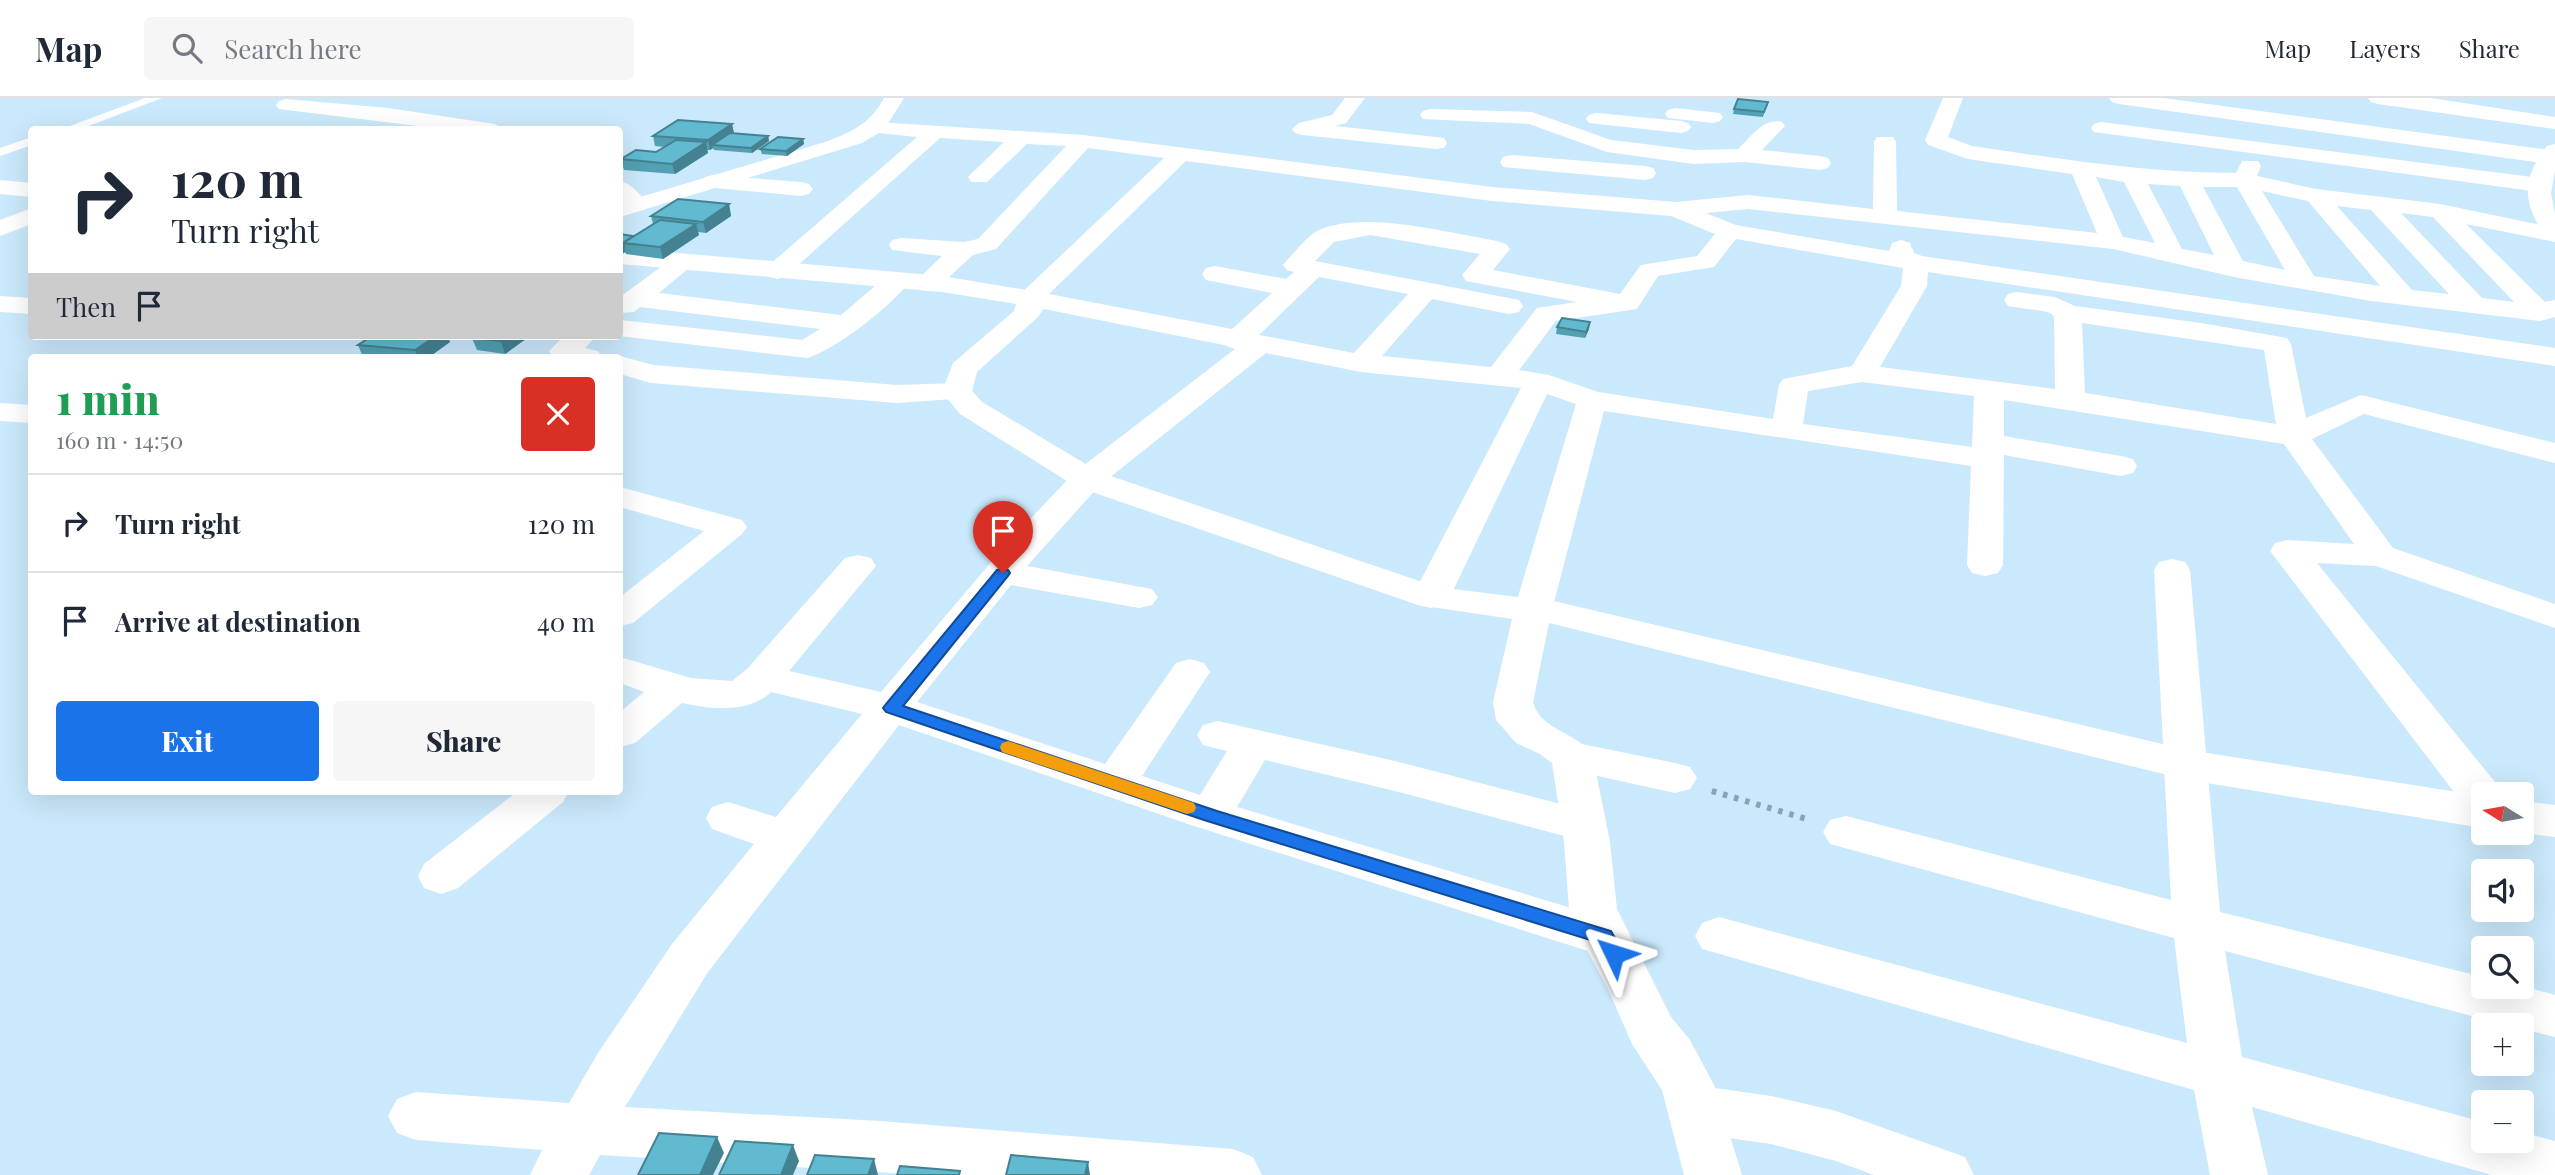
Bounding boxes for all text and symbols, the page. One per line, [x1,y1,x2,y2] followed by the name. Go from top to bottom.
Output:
[144,17,634,80] search box
[35,26,102,70] text: Map
[168,29,206,67] icon: search
[224,31,362,66] text: Search here
[2265,32,2311,64] text: Map
[2349,32,2421,64] text: Layers
[2459,32,2520,64] text: Share
[171,145,303,210] text: 120 m
[56,154,147,245] icon: right
[171,208,319,251] text: Turn right
[130,287,168,325] icon: arrive
[56,289,116,324] text: Then
[56,370,160,426] text: 1 min
[521,377,595,451] button: close
[56,424,183,455] text: 160 m · 14:50
[973,501,1033,573] pin
[56,504,94,542] icon: right
[115,506,241,541] text: Turn right
[528,506,595,541] text: 120 m
[984,512,1022,550] icon: arrive
[56,602,94,640] icon: arrive
[115,604,361,639] text: Arrive at destination
[537,604,595,639] text: 40 m
[56,701,319,781] button: Exit
[333,701,595,781] button: Share
[2471,782,2534,845] north arrow
[2471,782,2534,1153] map controls
[2471,859,2534,922] button: sound
[1577,917,1651,991] position arrow
[2471,936,2534,999] button: search
[2471,1013,2534,1076] button: +
[2471,1090,2534,1153] button: −

